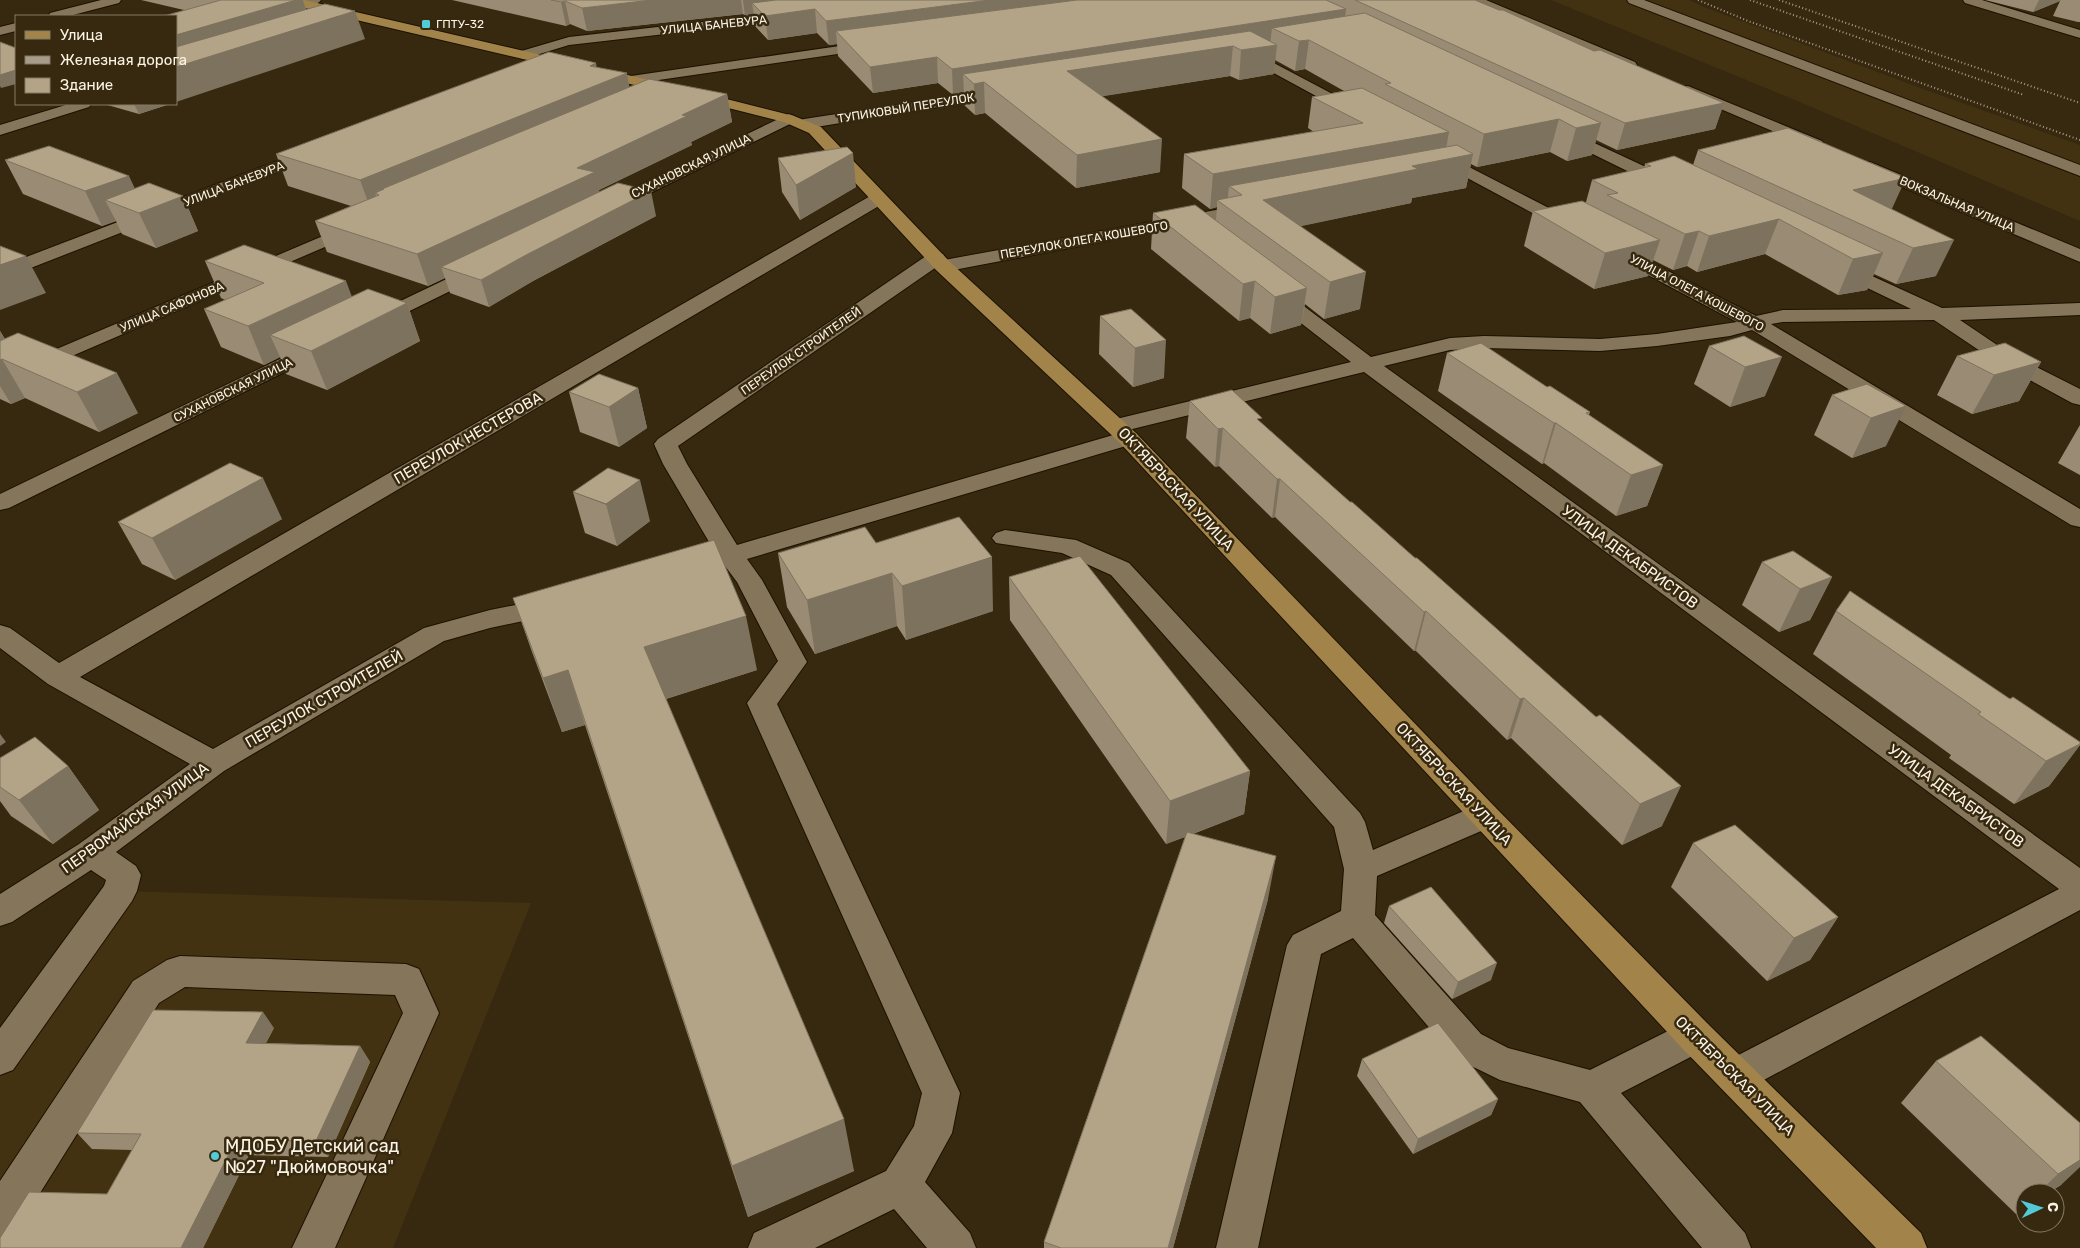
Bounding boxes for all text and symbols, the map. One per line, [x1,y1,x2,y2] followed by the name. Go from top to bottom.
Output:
[660,12,768,38] street label: УЛИЦА БАНЕВУРА
[15,15,178,105] legend
[436,17,484,31] place label: ГПТУ-32
[420,18,432,30] marker: ГПТУ-32
[60,26,103,44] text: Улица
[60,51,187,69] text: Железная дорога
[60,76,113,94] text: Здание
[837,90,976,126] street label: ТУПИКОВЫЙ ПЕРЕУЛОК
[629,131,753,201] street label: СУХАНОВСКАЯ УЛИЦА
[182,158,286,210] street label: УЛИЦА БАНЕВУРА
[1897,173,2017,235] street label: ВОКЗАЛЬНАЯ УЛИЦА
[999,218,1169,262] street label: ПЕРЕУЛОК ОЛЕГА КОШЕВОГО
[1628,252,1766,334] street label: УЛИЦА ОЛЕГА КОШЕВОГО
[118,279,226,335] street label: УЛИЦА САФОНОВА
[738,304,864,398] street label: ПЕРЕУЛОК СТРОИТЕЛЕЙ
[171,355,295,425] street label: СУХАНОВСКАЯ УЛИЦА
[391,388,545,488] street label: ПЕРЕУЛОК НЕСТЕРОВА
[1115,424,1237,554] street label: ОКТЯБРЬСКАЯ УЛИЦА
[1559,502,1701,612] street label: УЛИЦА ДЕКАБРИСТОВ
[242,646,406,752] street label: ПЕРЕУЛОК СТРОИТЕЛЕЙ
[1393,719,1515,849] street label: ОКТЯБРЬСКАЯ УЛИЦА
[1885,741,2027,851] street label: УЛИЦА ДЕКАБРИСТОВ
[58,759,212,877] street label: ПЕРВОМАЙСКАЯ УЛИЦА
[1672,1013,1798,1139] street label: ОКТЯБРЬСКАЯ УЛИЦА
[225,1135,400,1178] place label: МДОБУ Детский сад №27 "Дюймовочка"
[209,1150,221,1162] marker: МДОБУ Детский сад №27 "Дюймовочка"
[2015,1183,2065,1233] north arrow
[2044,1202,2061,1213] text: С

